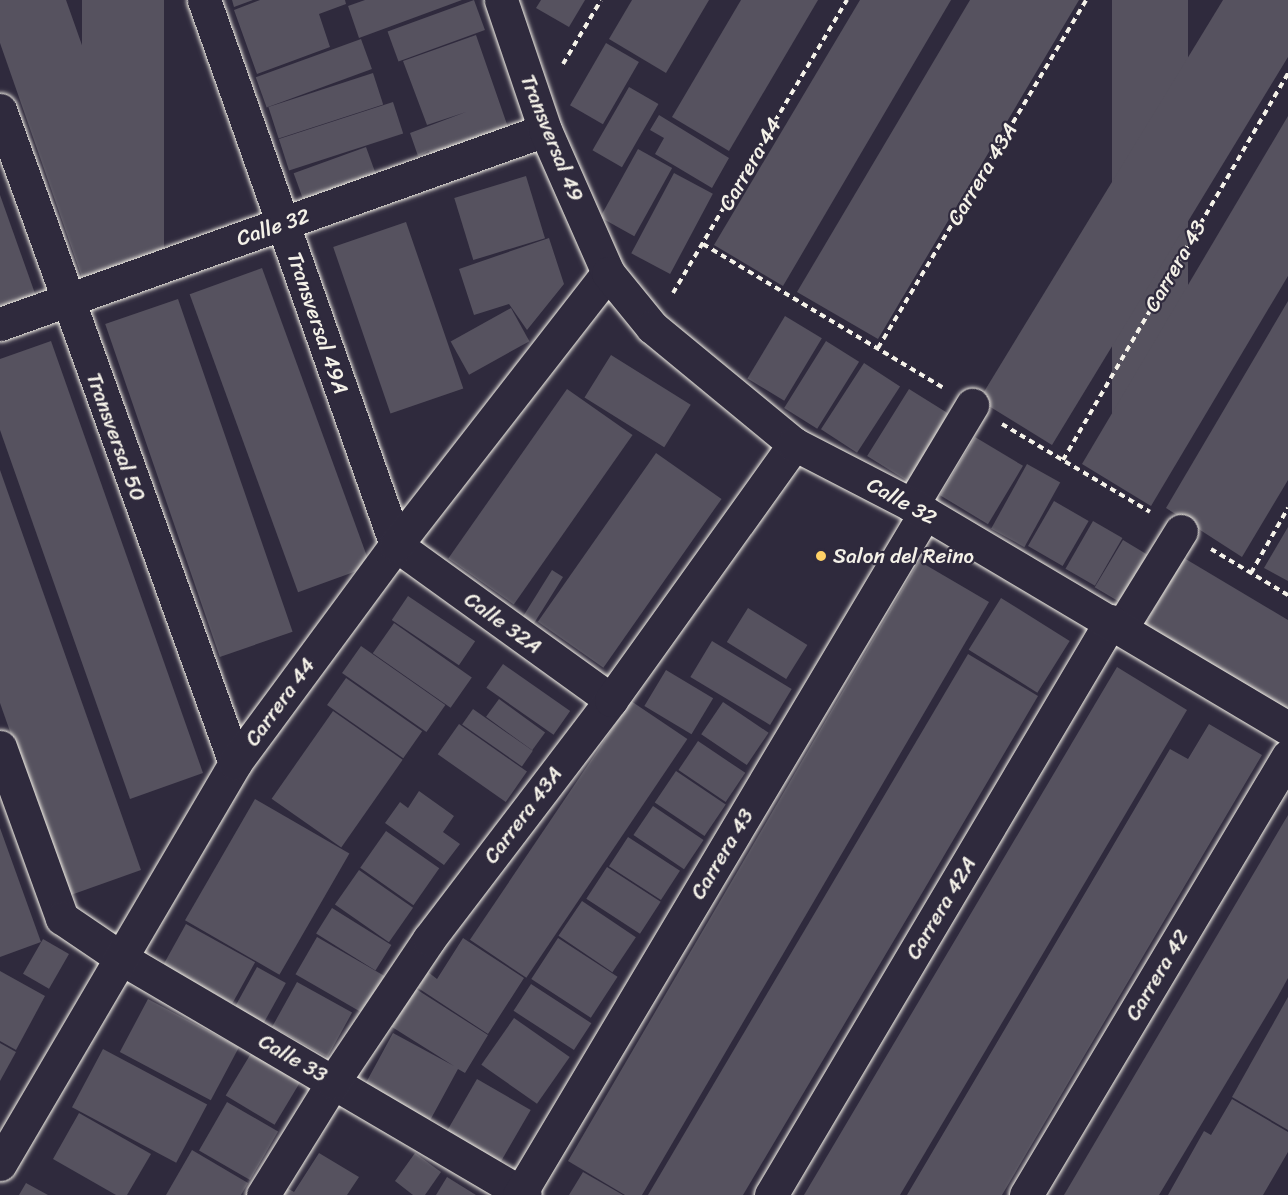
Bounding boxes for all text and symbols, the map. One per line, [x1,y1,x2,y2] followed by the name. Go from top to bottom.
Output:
[515,71,589,205] street label: Transversal 49
[713,113,787,215] street label: Carrera 44
[942,118,1022,230] street label: Carrera 43A
[233,203,313,251] street label: Calle 32
[1139,216,1211,316] street label: Carrera 43
[282,249,354,397] street label: Transversal 49A
[81,369,151,505] street label: Transversal 50
[863,472,941,530] street label: Calle 32
[833,543,975,569] place label: Salon del Reino
[814,549,828,563] marker: Salon del Reino
[459,587,547,659] street label: Calle 32A
[240,653,320,751] street label: Carrera 44
[478,762,568,868] street label: Carrera 43A
[685,804,759,904] street label: Carrera 43
[901,852,981,964] street label: Carrera 42A
[1120,925,1194,1025] street label: Carrera 42
[254,1028,332,1088] street label: Calle 33

